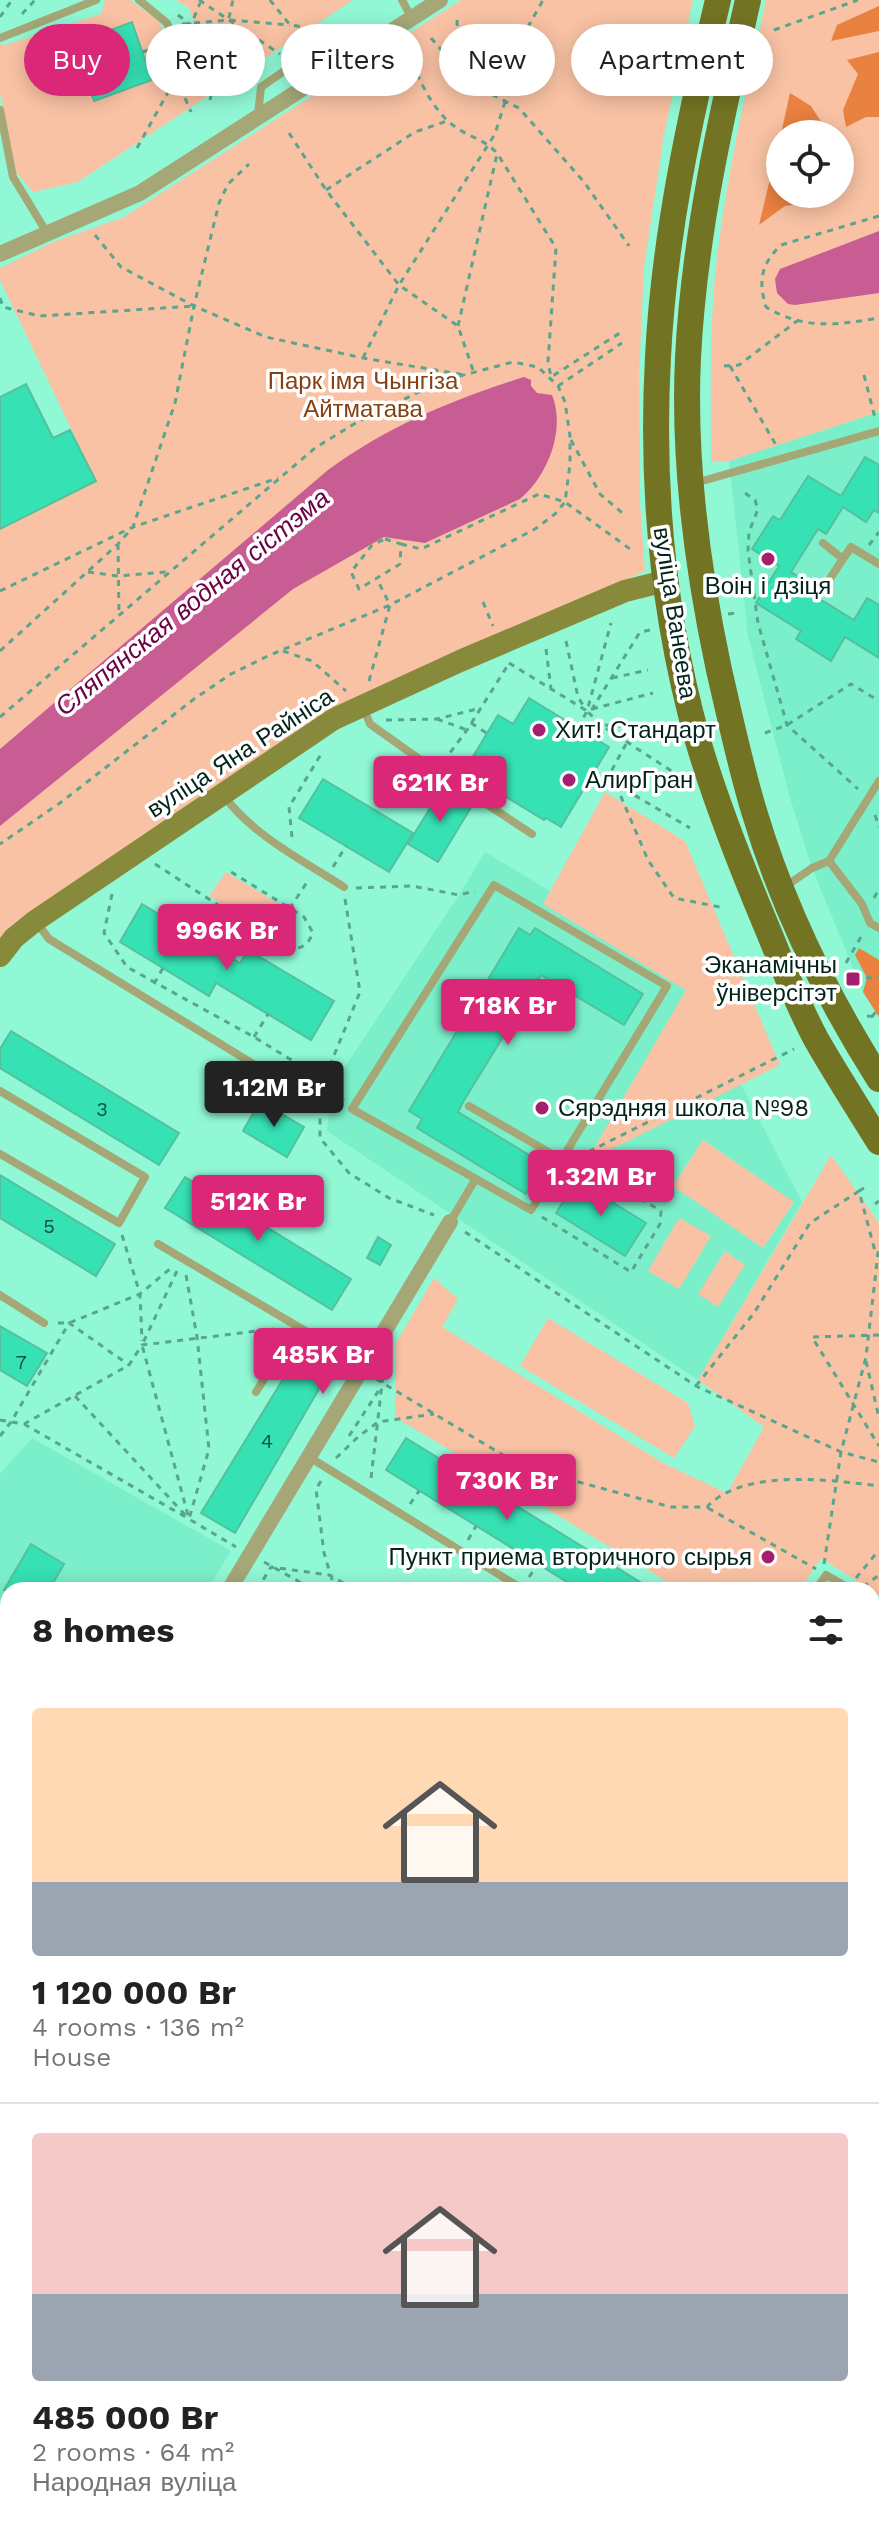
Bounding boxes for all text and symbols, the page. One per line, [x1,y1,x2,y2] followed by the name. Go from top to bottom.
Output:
[24,24,130,96] chip: Buy
[146,24,265,96] chip: Rent
[281,24,423,96] chip: Filters
[439,24,555,96] chip: New
[571,24,773,96] chip: Apartment
[766,120,854,208] map controls
[766,120,854,208] button: locate
[268,367,459,423] park label: Парк імя Чынгіза Айтматава
[49,482,335,722] water label: Сляпянская водная сістэма
[648,525,702,701] street label: вуліца Ванеева
[759,550,777,568] marker: Воін і дзіця
[705,572,831,600] place label: Воін і дзіця
[142,682,339,824] street label: вуліца Яна Райніса
[555,716,716,744] place label: Хит! Стандарт
[530,721,548,739] marker: Хит! Стандарт
[366,756,514,824] pin: 621K Br
[585,766,693,794] place label: АлирГран
[391,767,489,797] text: 621K Br
[560,771,578,789] marker: АлирГран
[153,904,301,972] pin: 996K Br
[176,915,278,945] text: 996K Br
[704,951,837,1007] place label: Эканамічны ўніверсітэт
[844,970,862,988] marker: Эканамічны ўніверсітэт
[434,979,582,1047] pin: 718K Br
[459,990,557,1020] text: 718K Br
[191,1061,357,1129] pin: 1.12M Br
[223,1072,325,1102] text: 1.12M Br
[558,1094,809,1122] place label: Сярэдняя школа №98
[96,1097,108,1121] house number: 3
[533,1099,551,1117] marker: Сярэдняя школа №98
[518,1150,684,1218] pin: 1.32M Br
[546,1161,656,1191] text: 1.32M Br
[184,1175,332,1243] pin: 512K Br
[210,1186,306,1216] text: 512K Br
[43,1214,55,1238] house number: 5
[249,1328,397,1396] pin: 485K Br
[272,1339,374,1369] text: 485K Br
[15,1350,27,1374] house number: 7
[261,1429,273,1453] house number: 4
[433,1454,581,1522] pin: 730K Br
[456,1465,558,1495] text: 730K Br
[388,1543,752,1571] place label: Пункт приема вторичного сырья
[759,1548,777,1566] marker: Пункт приема вторичного сырья
[804,1608,848,1652] icon: filters
[32,1610,174,1650] text: 8 homes
[368,1760,512,1904] icon: home
[32,1972,236,2012] text: 1 120 000 Br
[32,2012,244,2042] text: 4 rooms · 136 m²
[32,2042,111,2072] text: House
[368,2185,512,2329] icon: home
[32,2397,218,2437] text: 485 000 Br
[32,2437,234,2467] text: 2 rooms · 64 m²
[32,2467,237,2497] text: Народная вуліца

